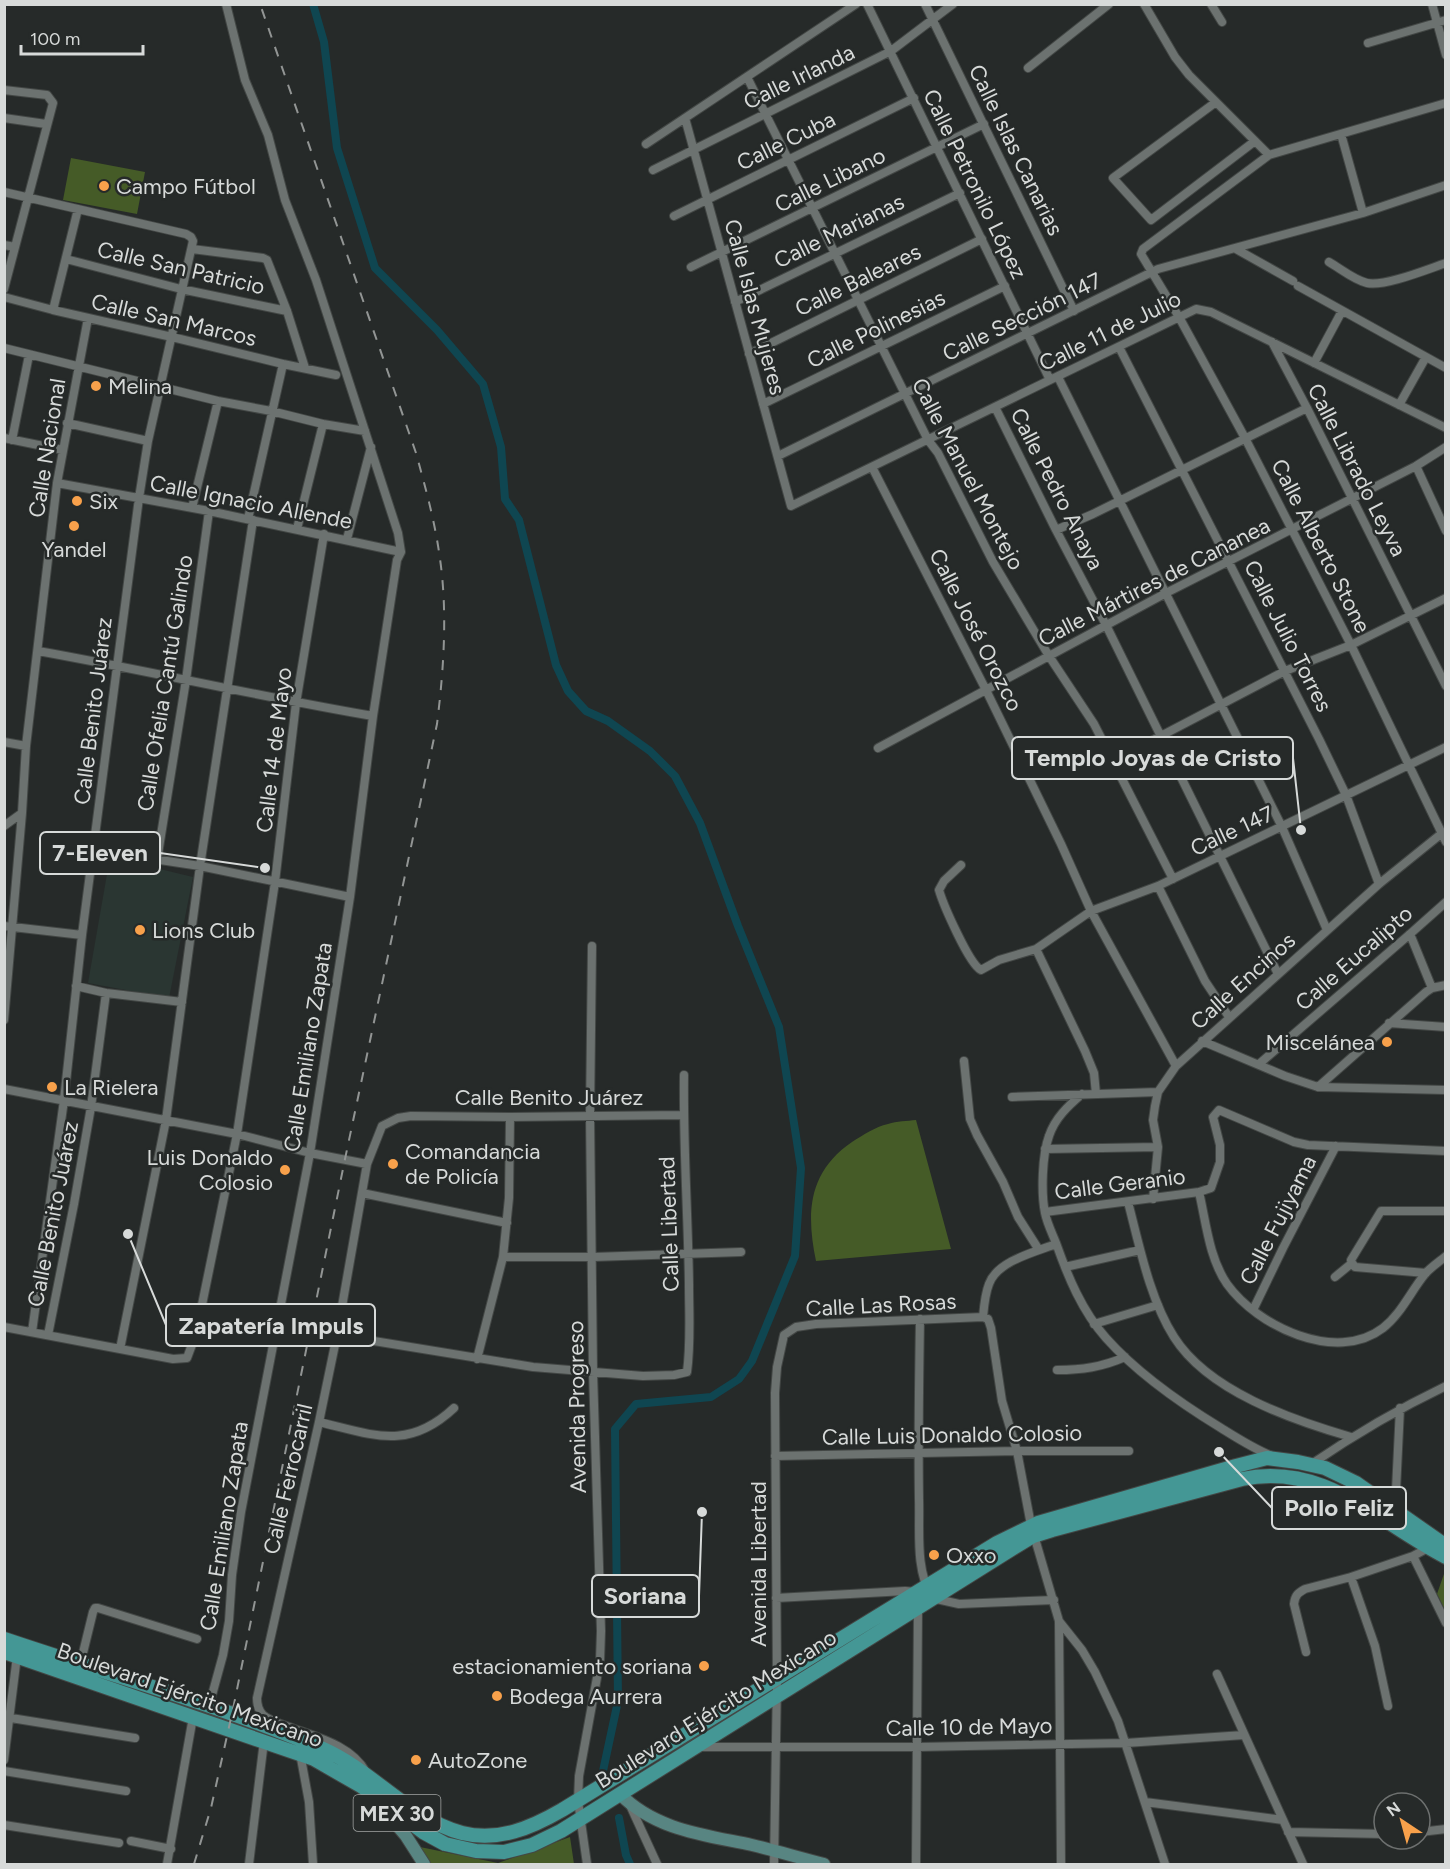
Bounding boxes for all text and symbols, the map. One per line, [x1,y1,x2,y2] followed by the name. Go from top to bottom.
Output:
[21,18,142,56] scale bar
[30,28,80,50] text: 100 m
[739,39,859,115] street label: Calle Irlanda
[963,60,1069,240] street label: Calle Islas Canarias
[917,85,1033,283] street label: Calle Petronilo López
[732,106,840,176] street label: Calle Cuba
[770,142,890,218] street label: Calle Libano
[116,173,256,200] place label: Campo Fútbol
[97,179,111,193] marker: Campo Fútbol
[769,188,909,274] street label: Calle Marianas
[719,216,791,398] street label: Calle Islas Mujeres
[95,236,267,300] street label: Calle San Patricio
[791,238,925,322] street label: Calle Baleares
[938,267,1106,367] street label: Calle Sección 147
[802,284,950,374] street label: Calle Polinesias
[1035,285,1185,377] street label: Calle 11 de Julio
[89,288,259,352] street label: Calle San Marcos
[108,373,172,400] place label: Melina
[906,373,1030,575] street label: Calle Manuel Montejo
[23,376,71,520] street label: Calle Nacional
[89,379,103,393] marker: Melina
[1302,379,1412,561] street label: Calle Librado Leyva
[1005,404,1109,574] street label: Calle Pedro Anaya
[1265,455,1377,637] street label: Calle Alberto Stone
[148,469,354,535] street label: Calle Ignacio Allende
[89,488,119,515] place label: Six
[70,494,84,508] marker: Six
[1034,512,1274,652] street label: Calle Mártires de Cananea
[67,519,81,533] marker: Yandel
[41,536,107,563] place label: Yandel
[923,544,1029,716] street label: Calle José Orozco
[131,553,199,813] street label: Calle Ofelia Cantú Galindo
[1238,556,1338,716] street label: Calle Julio Torres
[68,616,118,806] street label: Calle Benito Juárez
[250,666,298,834] street label: Calle 14 de Mayo
[1012,737,1293,779] callout: Templo Joyas de Cristo
[1024,743,1282,772] text: Templo Joyas de Cristo
[1186,800,1278,862] street label: Calle 147
[40,832,160,874] callout: 7-Eleven
[52,838,148,867] text: 7-Eleven
[1290,900,1418,1016] street label: Calle Eucalipto
[152,917,255,944] place label: Lions Club
[133,923,147,937] marker: Lions Club
[1185,927,1301,1035] street label: Calle Encinos
[278,940,338,1154] street label: Calle Emiliano Zapata
[1266,1029,1375,1056] place label: Miscelánea
[1380,1035,1394,1049] marker: Miscelánea
[64,1074,159,1101] place label: La Rielera
[45,1080,59,1094] marker: La Rielera
[455,1084,643,1111] street label: Calle Benito Juárez
[22,1119,84,1309] street label: Calle Benito Juárez
[405,1138,540,1190] place label: Comandancia de Policía
[147,1144,273,1196] place label: Luis Donaldo Colosio
[1234,1151,1322,1289] street label: Calle Fujiyama
[653,1156,685,1292] street label: Calle Libertad
[386,1157,400,1171] marker: Comandancia de Policía
[278,1163,292,1177] marker: Luis Donaldo Colosio
[1053,1163,1187,1205] street label: Calle Geranio
[805,1288,957,1322] street label: Calle Las Rosas
[166,1304,375,1346] callout: Zapatería Impuls
[179,1311,363,1340] text: Zapatería Impuls
[562,1320,592,1494] street label: Avenida Progreso
[258,1401,318,1557] street label: Calle Ferrocarril
[194,1419,254,1633] street label: Calle Emiliano Zapata
[822,1419,1082,1451] street label: Calle Luis Donaldo Colosio
[745,1481,772,1647] street label: Avenida Libertad
[1272,1487,1406,1529] callout: Pollo Feliz
[1284,1493,1394,1522] text: Pollo Feliz
[946,1542,997,1569] place label: Oxxo
[927,1548,941,1562] marker: Oxxo
[592,1575,699,1617] callout: Soriana
[603,1581,687,1610] text: Soriana
[590,1624,842,1794] street label: Boulevard Ejército Mexicano
[54,1637,326,1753] street label: Boulevard Ejército Mexicano
[452,1653,692,1680] place label: estacionamiento soriana
[697,1659,711,1673] marker: estacionamiento soriana
[509,1683,662,1710] place label: Bodega Aurrera
[490,1689,504,1703] marker: Bodega Aurrera
[885,1712,1053,1742] street label: Calle 10 de Mayo
[428,1747,527,1774] place label: AutoZone
[409,1753,423,1767] marker: AutoZone
[1372,1791,1432,1851] north arrow
[354,1795,440,1831] road number: MEX 30
[1383,1798,1404,1821] text: N

